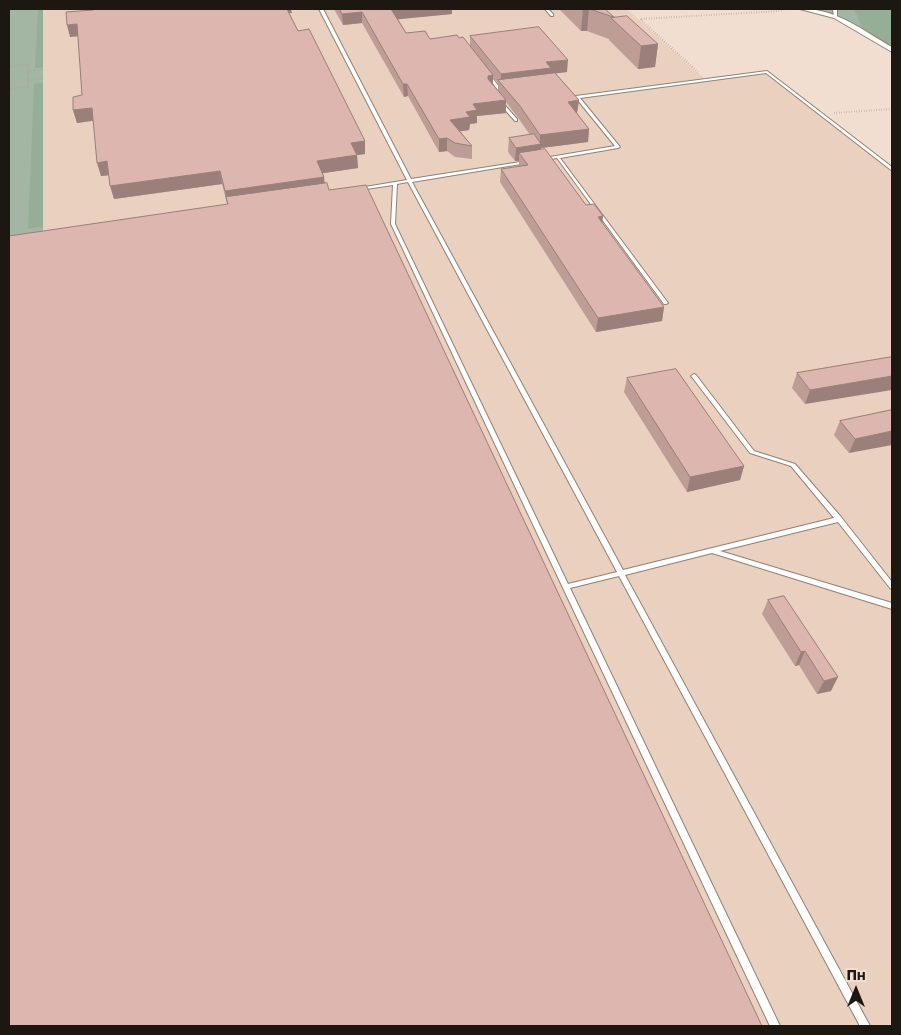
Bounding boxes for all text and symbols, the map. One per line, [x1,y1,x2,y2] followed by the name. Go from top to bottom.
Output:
[831,965,881,1015] north arrow
[846,966,866,983] text: Пн

